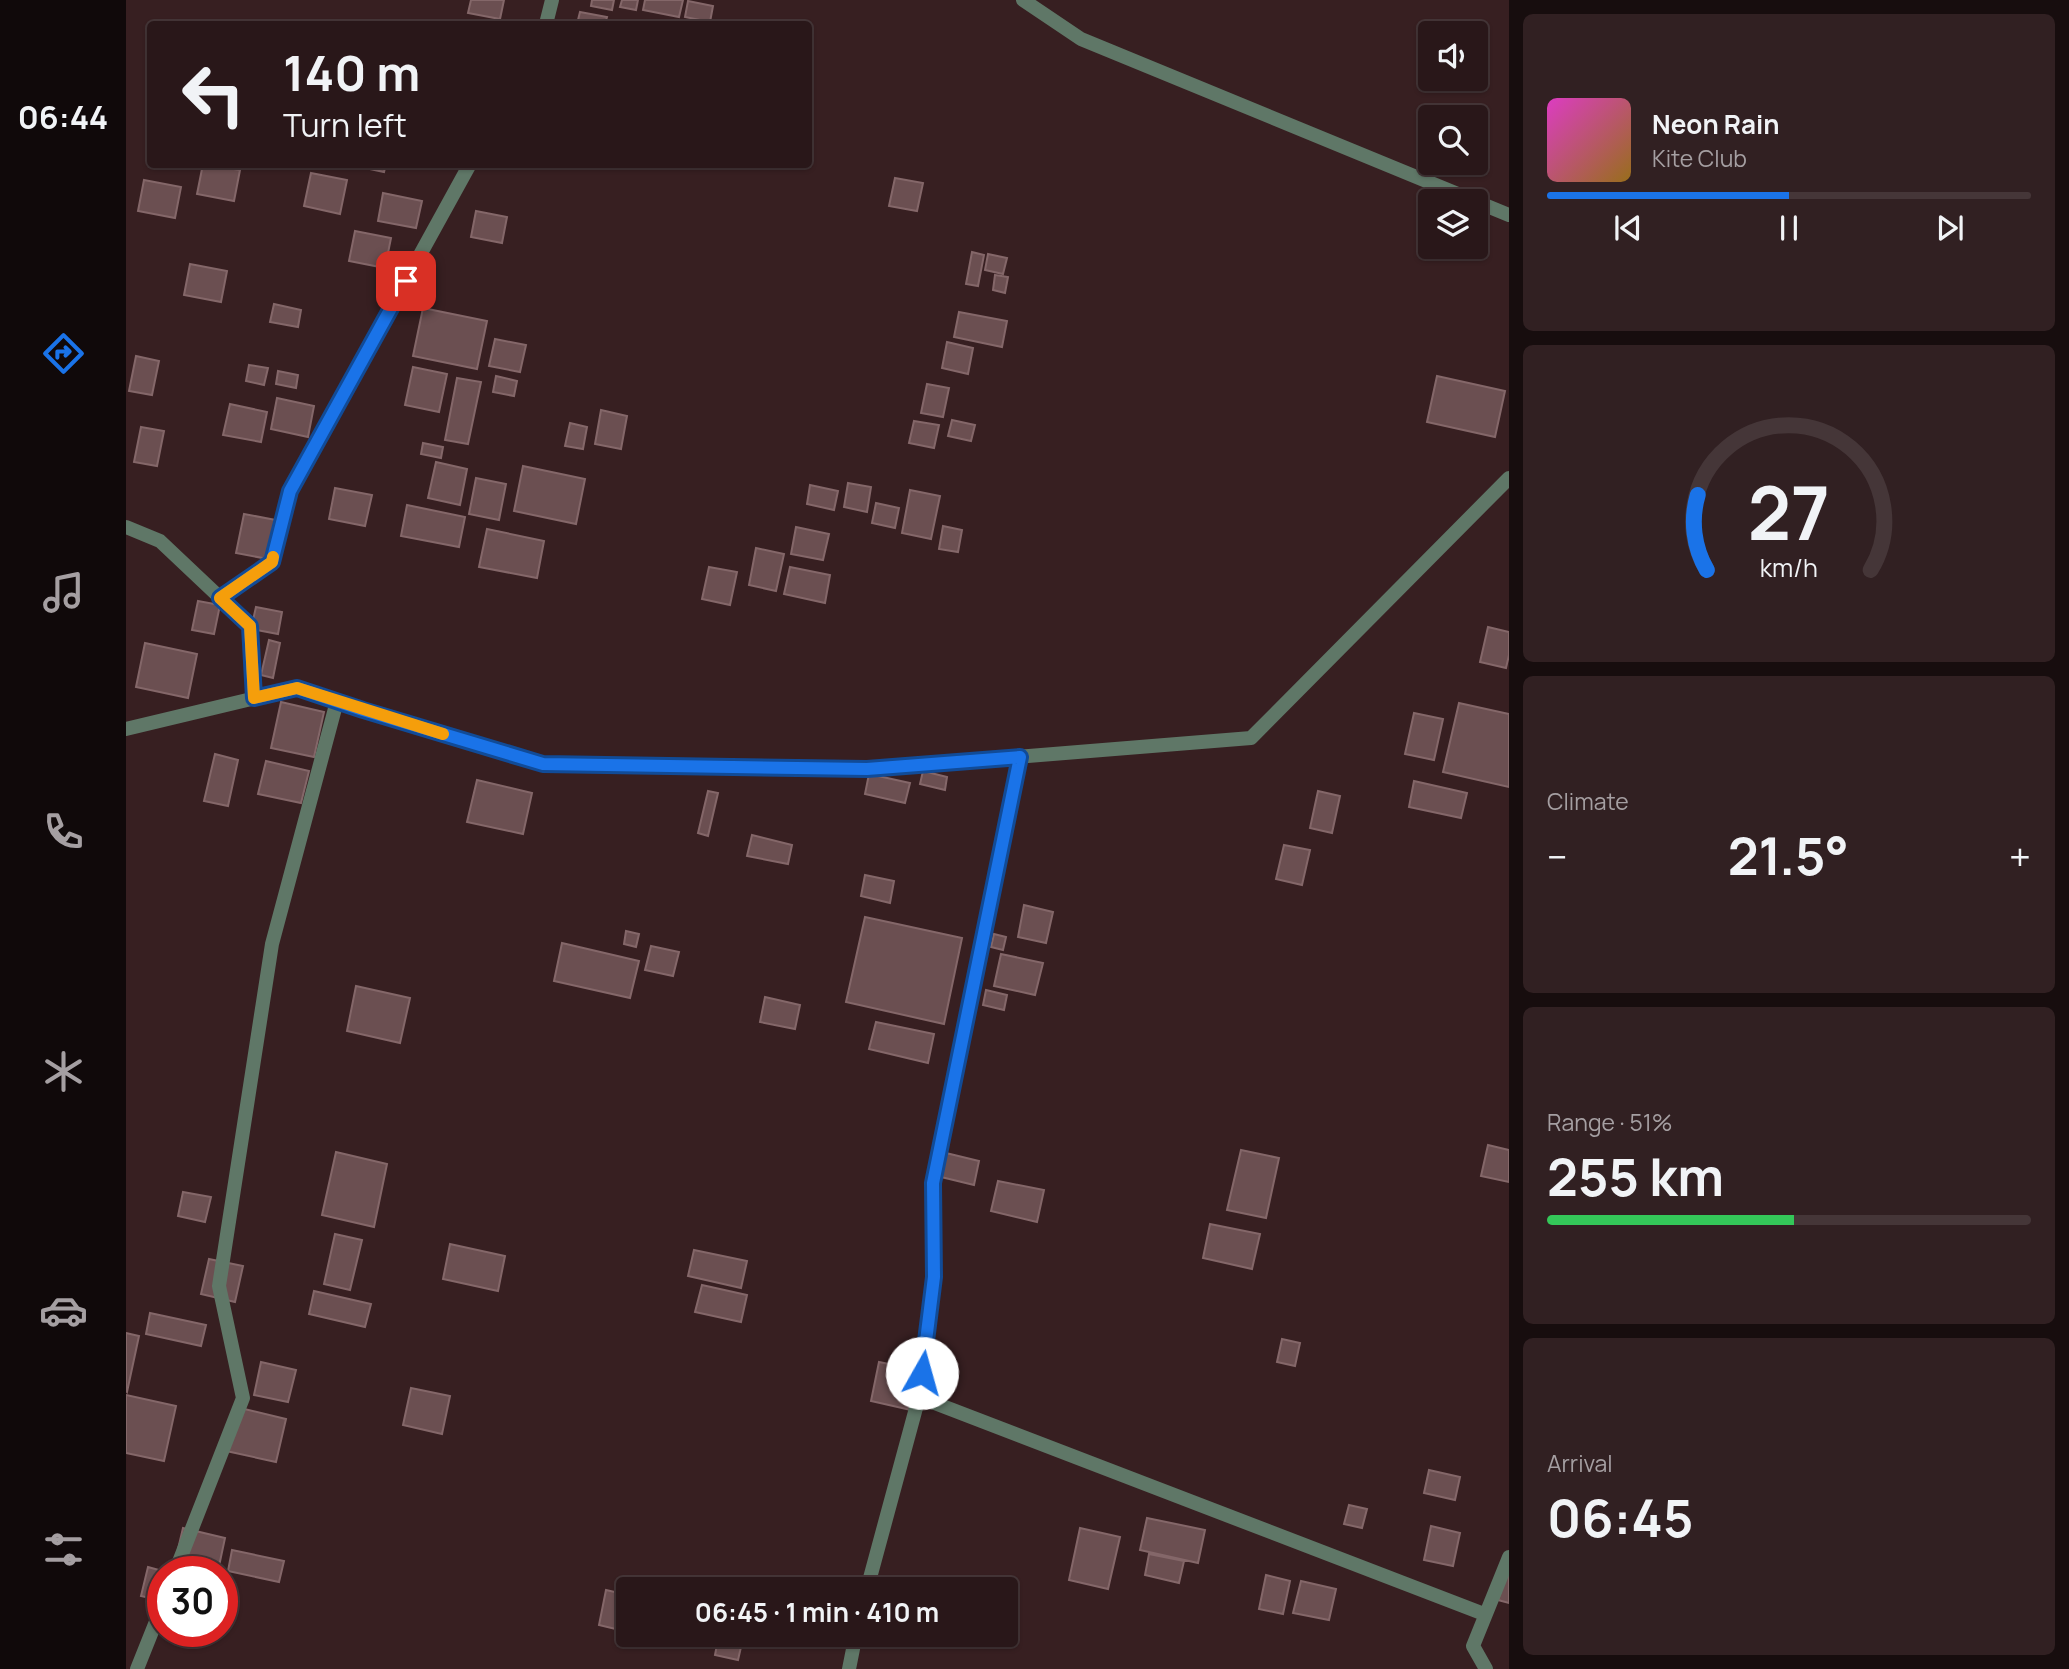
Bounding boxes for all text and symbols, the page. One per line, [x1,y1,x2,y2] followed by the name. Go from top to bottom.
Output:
[1418,21,1488,259] map controls
[1418,21,1488,91] button: sound
[283,39,420,106] text: 140 m
[168,49,259,140] icon: left
[18,95,108,139] text: 06:44
[283,103,407,147] text: Turn left
[1418,105,1488,175] button: search
[1652,106,1780,142] text: Neon Rain
[1652,142,1747,174] text: Kite Club
[1418,189,1488,259] button: layers
[1609,209,1647,247] icon: previous
[1770,209,1808,247] icon: pause
[1931,209,1969,247] icon: next
[376,251,436,311] pin
[387,262,425,300] icon: arrive
[39,329,88,378] icon: directions
[1748,462,1830,562] text: 27
[1760,549,1818,584] text: km/h
[39,568,88,617] icon: music
[1547,785,1629,817] text: Climate
[39,807,88,856] icon: phone
[1728,820,1849,891] text: 21.5°
[1547,830,1568,882] text: −
[2009,830,2031,882] text: +
[39,1047,88,1096] icon: climate
[1547,1106,1672,1138] text: Range · 51%
[1547,1141,1724,1212] text: 255 km
[39,1286,88,1335] icon: car
[885,1336,959,1410] position arrow
[1547,1447,1613,1479] text: Arrival
[1547,1482,1693,1553] text: 06:45
[39,1525,88,1574] icon: filters
[147,1556,238,1647] speed limit sign: 30
[695,1594,939,1630] text: 06:45 · 1 min · 410 m

